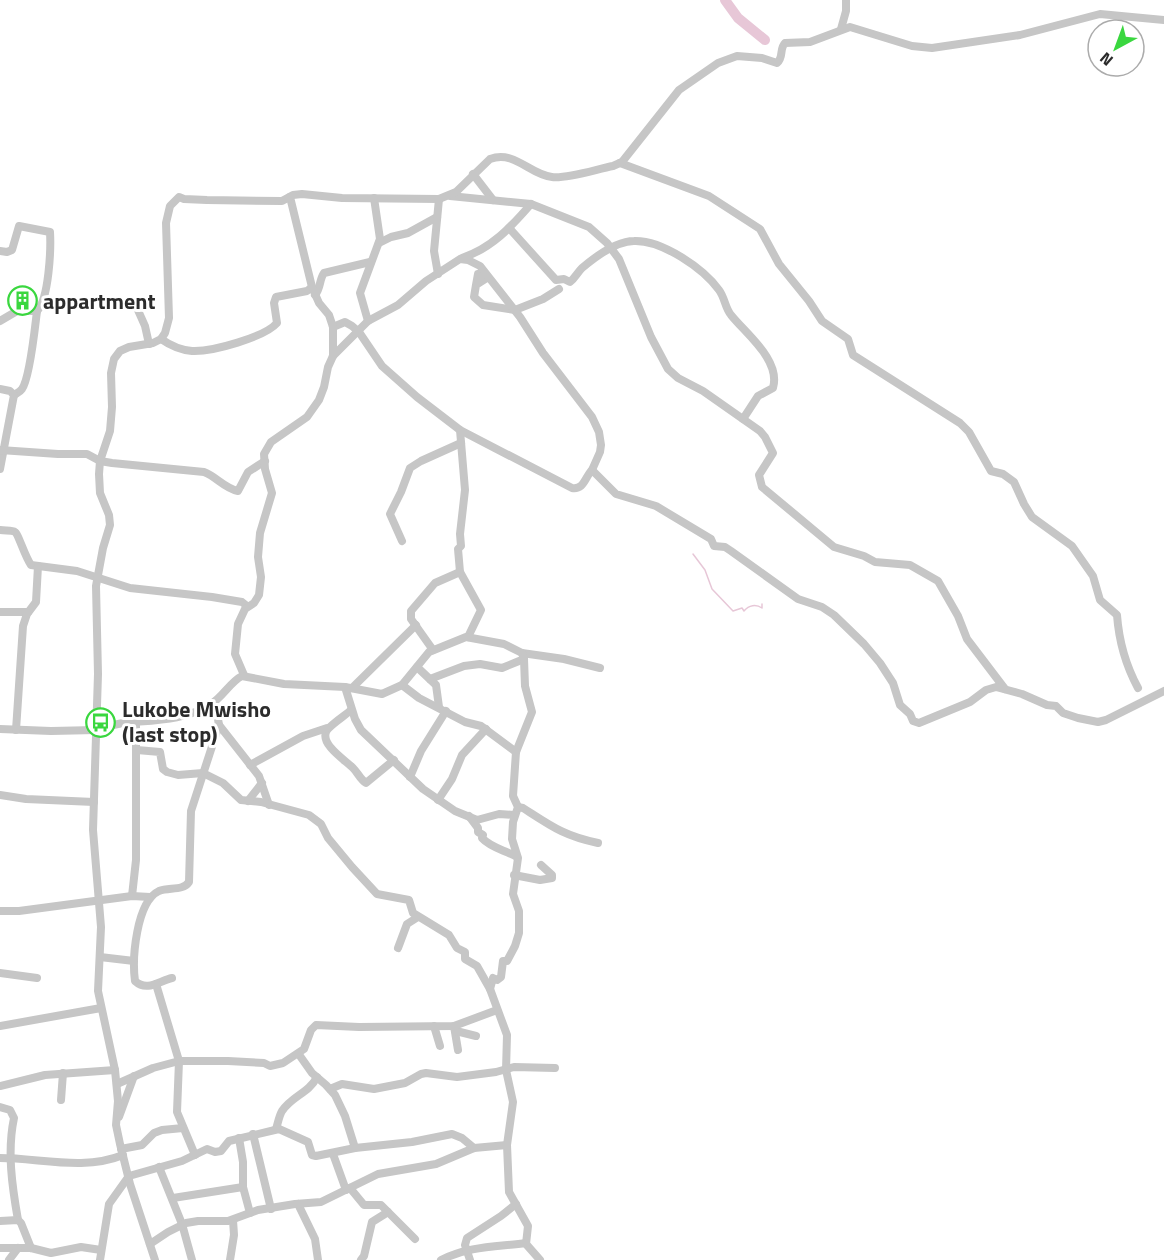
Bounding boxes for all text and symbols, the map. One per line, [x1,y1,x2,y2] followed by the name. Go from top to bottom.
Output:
[1086,18,1146,78] north arrow
[1094,47,1118,72] text: N
[43,284,155,318] place label: appartment
[6,285,38,317] building icon: appartment
[122,692,271,751] place label: Lukobe Mwisho (last stop)
[85,706,117,738] bus stop icon: Lukobe Mwisho (last stop)

